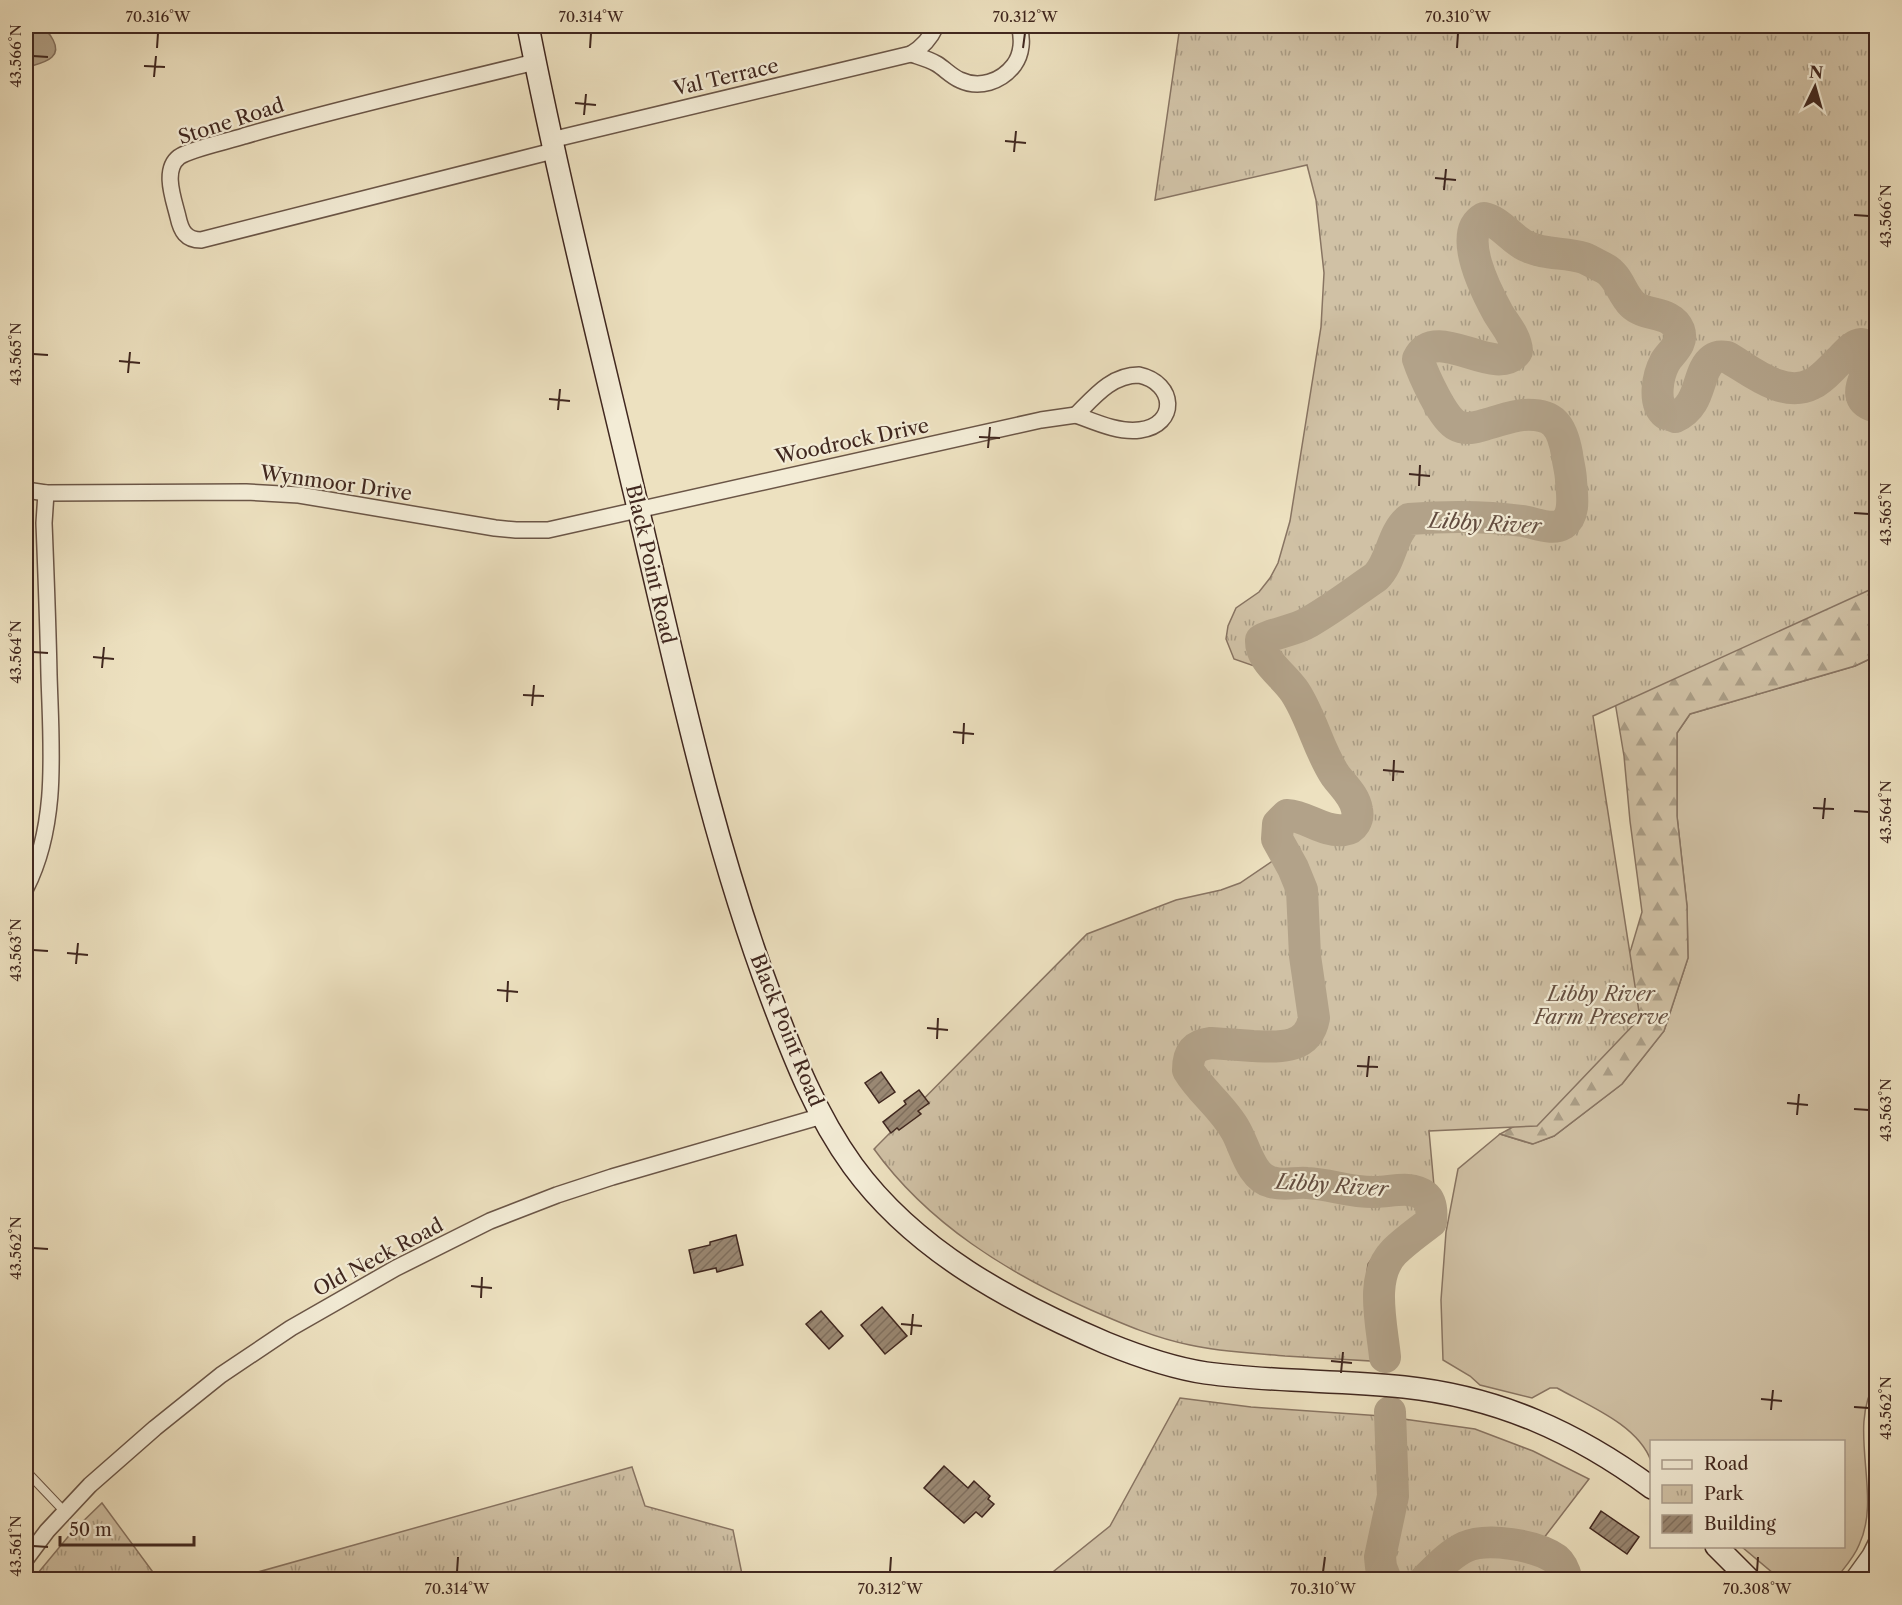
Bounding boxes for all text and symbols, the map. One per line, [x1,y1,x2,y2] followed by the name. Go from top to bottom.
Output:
[125,7,191,26] text: 70.316°W
[558,7,624,26] text: 70.314°W
[992,7,1058,26] text: 70.312°W
[1425,7,1492,26] text: 70.310°W
[6,24,25,88] text: 43.566°N
[670,53,781,101] street label: Val Terrace
[1785,57,1845,117] north arrow
[1809,61,1824,83] text: N
[175,93,287,149] street label: Stone Road
[1876,184,1895,248] text: 43.566°N
[6,322,25,386] text: 43.565°N
[772,413,931,469] street label: Woodrock Drive
[258,460,413,506] street label: Wynmoor Drive
[621,482,681,646] street label: Black Point Road
[1876,482,1895,546] text: 43.565°N
[1426,507,1543,539] water label: Libby River
[6,620,25,684] text: 43.564°N
[1876,780,1895,844] text: 43.564°N
[6,918,25,982] text: 43.563°N
[745,950,829,1110] street label: Black Point Road
[1532,982,1669,1029] park label: Libby River Farm Preserve
[1876,1078,1895,1142] text: 43.563°N
[1273,1168,1390,1201] water label: Libby River
[309,1213,447,1301] street label: Old Neck Road
[6,1216,25,1280] text: 43.562°N
[1876,1376,1895,1440] text: 43.562°N
[1650,1440,1845,1548] legend
[1704,1453,1749,1475] text: Road
[1704,1483,1745,1505] text: Park
[60,1509,194,1547] scale bar
[1704,1513,1776,1535] text: Building
[6,1515,25,1577] text: 43.561°N
[69,1519,112,1541] text: 50 m
[424,1579,490,1598] text: 70.314°W
[857,1579,923,1598] text: 70.312°W
[1290,1579,1357,1598] text: 70.310°W
[1723,1579,1792,1598] text: 70.308°W

